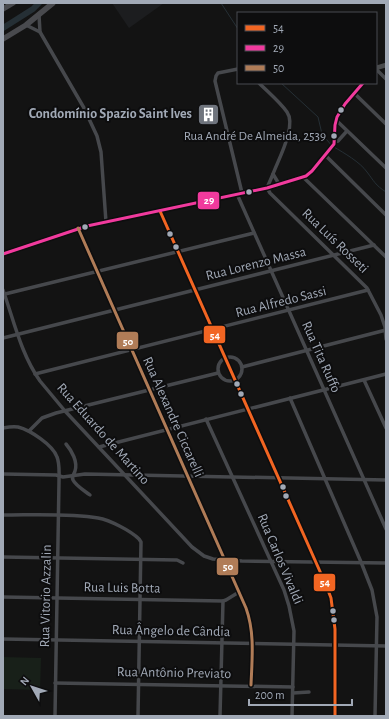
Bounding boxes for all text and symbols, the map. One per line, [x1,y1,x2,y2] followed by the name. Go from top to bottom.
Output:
[237,12,377,84] legend
[273,22,284,34] text: 54
[273,42,284,54] text: 29
[273,62,284,74] text: 50
[195,101,221,127] building icon: Condomínio Spazio Saint Ives
[336,105,346,115] unlabelled marker
[29,107,192,121] place label: Condomínio Spazio Saint Ives
[184,130,326,143] place label: Rua André De Almeida, 2539
[329,131,339,141] marker: Rua André De Almeida, 2539
[244,187,254,197] unlabelled marker
[197,191,220,210] line badge: 29
[204,195,214,206] text: 29
[299,206,371,276] street label: Rua Luís Rosseti
[80,222,90,232] unlabelled marker
[165,229,175,239] unlabelled marker
[171,242,181,252] unlabelled marker
[204,245,308,283] street label: Rua Lorenzo Massa
[234,284,328,320] street label: Rua Alfredo Sassi
[299,319,343,395] street label: Rua Tita Ruffo
[203,325,226,344] line badge: 54
[210,330,221,341] text: 54
[116,331,139,350] line badge: 50
[123,336,134,347] text: 50
[140,355,206,479] street label: Rua Alexandre Ciccarelli
[232,379,242,389] unlabelled marker
[54,381,152,488] street label: Rua Eduardo de Martino
[236,389,246,399] unlabelled marker
[278,482,288,492] unlabelled marker
[281,491,291,501] unlabelled marker
[255,512,305,606] street label: Rua Carlos Vivaldi
[38,544,54,648] street label: Rua Vitorio Azzalin
[216,557,239,576] line badge: 50
[223,561,234,572] text: 50
[313,573,336,592] line badge: 54
[320,577,331,588] text: 54
[83,580,161,596] street label: Rua Luis Botta
[328,606,338,616] unlabelled marker
[329,615,339,625] unlabelled marker
[112,621,231,639] street label: Rua Ângelo de Cândia
[117,665,231,681] street label: Rua Antônio Previato
[12,667,52,707] north arrow
[18,675,31,687] text: N
[249,681,352,707] scale bar
[255,689,285,701] text: 200 m

